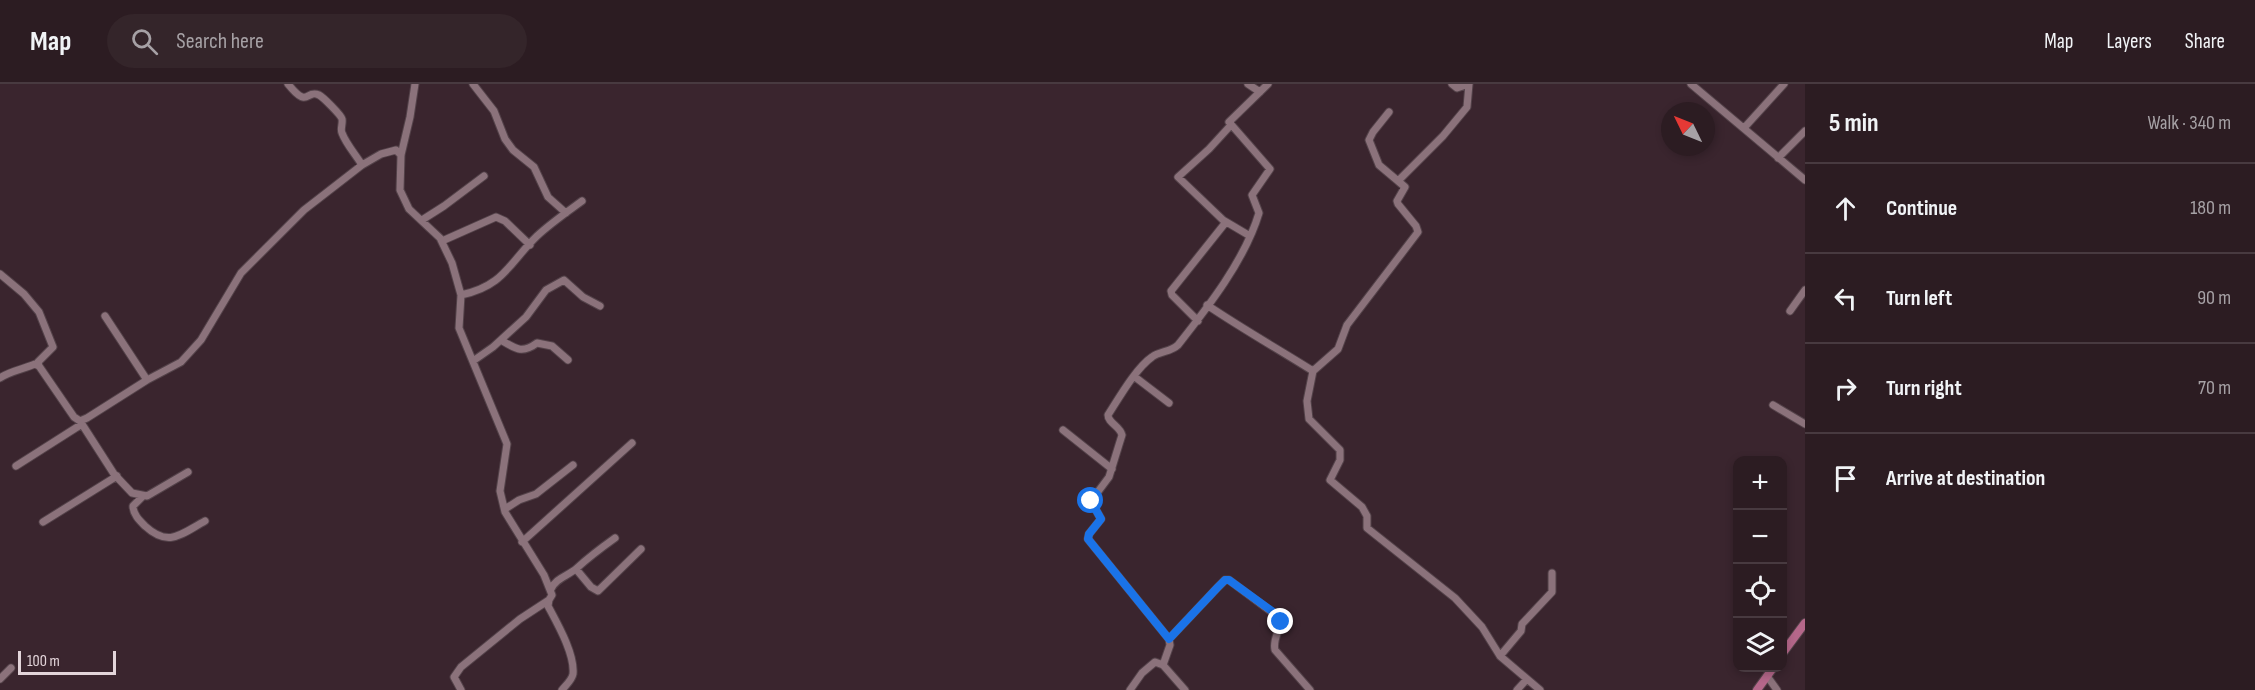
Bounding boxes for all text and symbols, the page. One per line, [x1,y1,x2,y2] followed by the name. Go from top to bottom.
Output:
[107,14,527,68] search box
[30,25,71,58] text: Map
[128,25,161,58] icon: search
[176,28,264,55] text: Search here
[2044,29,2073,54] text: Map
[2106,29,2152,54] text: Layers
[2185,29,2225,54] text: Share
[1661,102,1715,156] north arrow
[1829,108,1879,139] text: 5 min
[2147,111,2231,135] text: Walk · 340 m
[1829,192,1862,225] icon: ahead
[1886,195,1957,222] text: Continue
[2190,196,2231,220] text: 180 m
[1829,282,1862,315] icon: left
[1886,285,1952,312] text: Turn left
[2197,286,2231,310] text: 90 m
[1829,372,1862,405] icon: right
[1886,375,1962,402] text: Turn right
[2198,376,2231,400] text: 70 m
[1733,456,1787,672] map controls
[1733,456,1787,510] button: +
[1829,462,1862,495] icon: arrive
[1886,465,2045,492] text: Arrive at destination
[1077,487,1103,513] route start
[1733,510,1787,564] button: −
[1733,564,1787,618] button: locate
[1267,608,1293,634] route end
[1733,618,1787,672] button: layers
[18,648,116,676] scale bar
[27,652,60,671] text: 100 m

